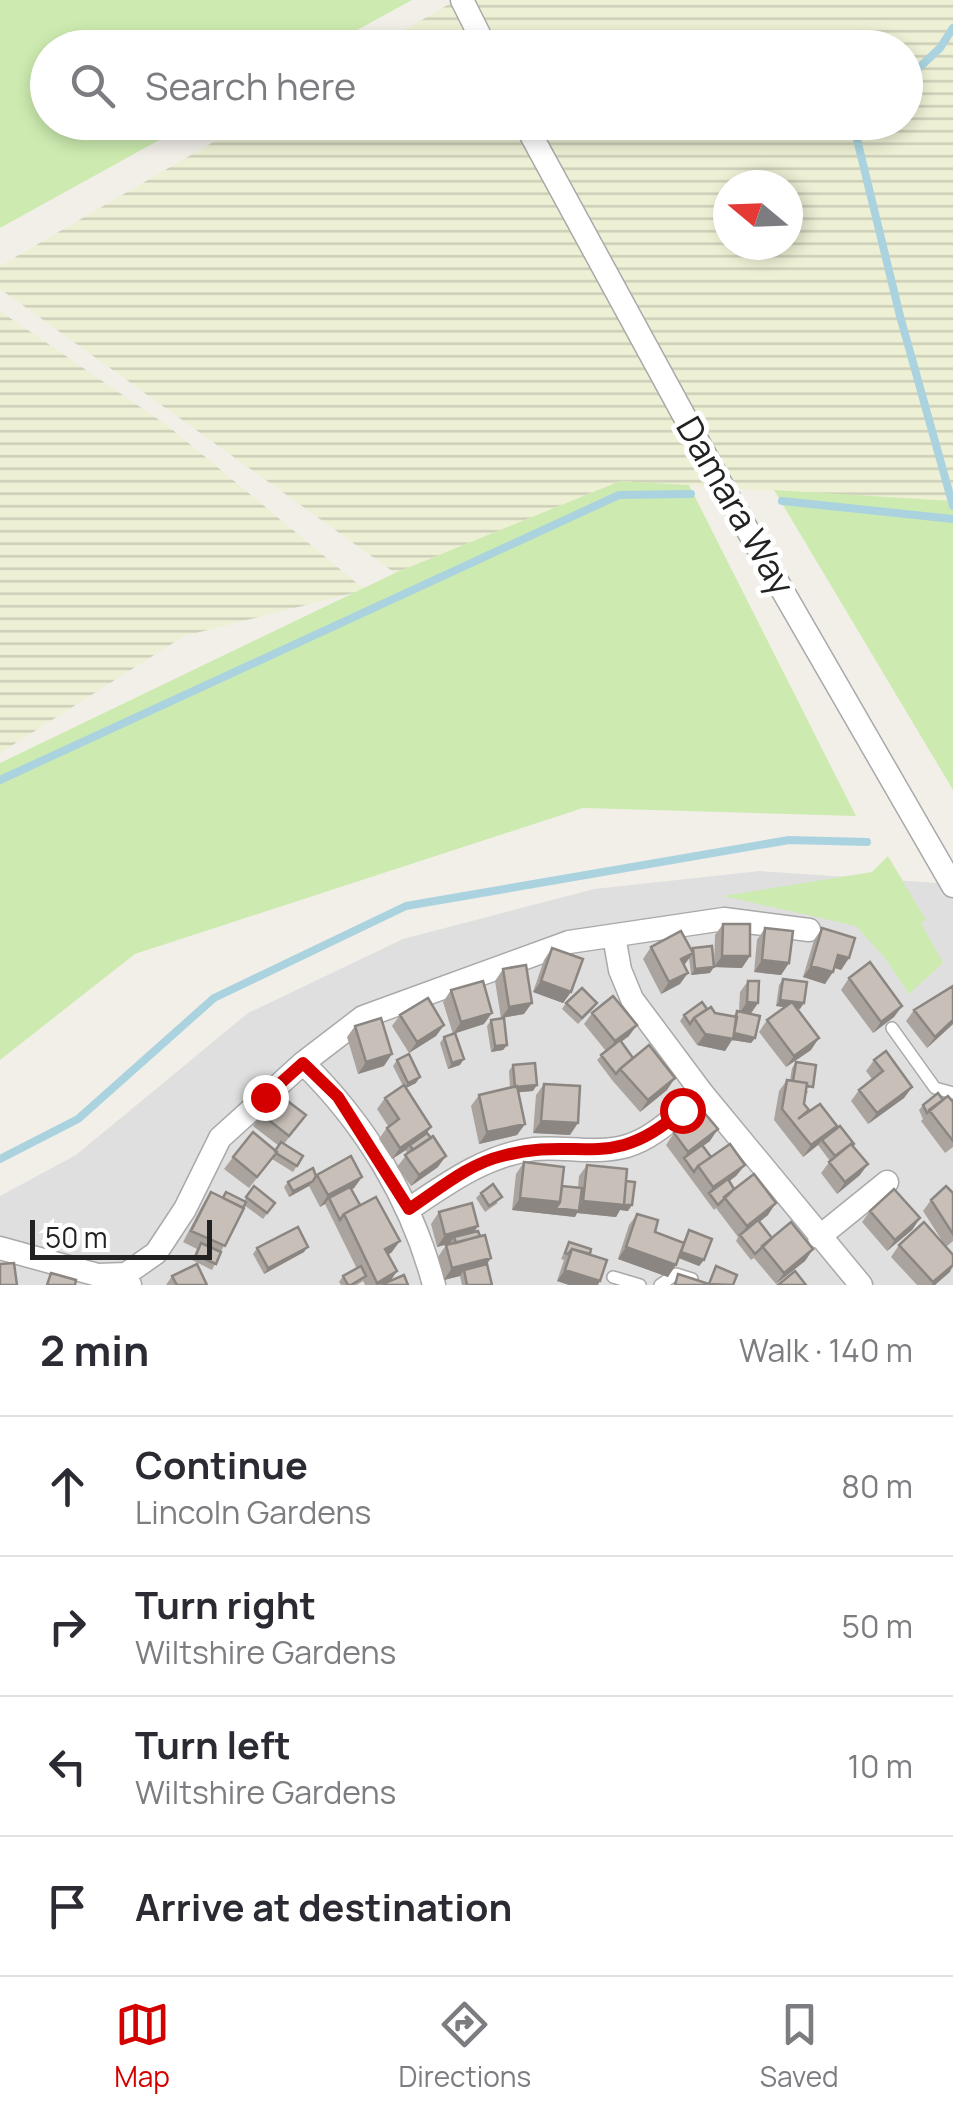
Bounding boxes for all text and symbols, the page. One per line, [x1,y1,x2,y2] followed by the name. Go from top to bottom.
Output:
[30,30,923,140] search box
[65,58,120,113] icon: search
[145,59,356,111] text: Search here
[713,170,803,260] north arrow
[665,408,806,603] street label: Damara Way
[243,1075,289,1121] route end
[660,1088,706,1134] route start
[30,1215,212,1260] scale bar
[45,1218,108,1256] text: 50 m
[40,1321,149,1379] text: 2 min
[739,1328,913,1372] text: Walk · 140 m
[135,1438,308,1490] text: Continue
[40,1459,95,1514] icon: ahead
[841,1464,913,1508] text: 80 m
[135,1490,371,1534] text: Lincoln Gardens
[135,1578,316,1630] text: Turn right
[40,1599,95,1654] icon: right
[841,1604,913,1648] text: 50 m
[135,1630,396,1674] text: Wiltshire Gardens
[135,1718,291,1770] text: Turn left
[40,1739,95,1794] icon: left
[847,1744,913,1788] text: 10 m
[135,1770,396,1814] text: Wiltshire Gardens
[40,1879,95,1934] icon: arrive
[135,1880,512,1932] text: Arrive at destination
[114,1997,170,2095] tab: Map
[399,1997,531,2095] tab: Directions
[760,1997,839,2095] tab: Saved

